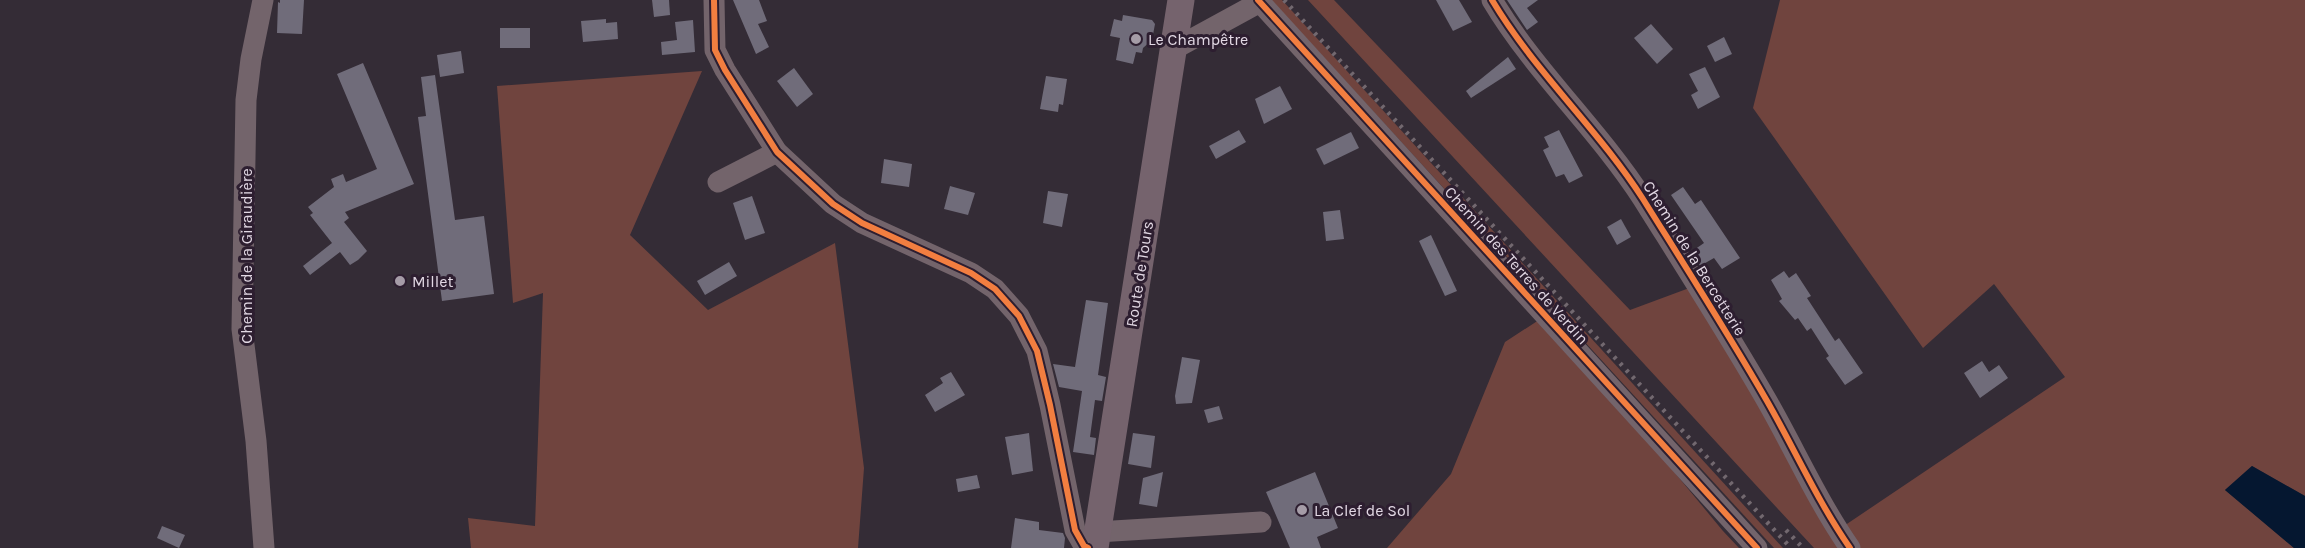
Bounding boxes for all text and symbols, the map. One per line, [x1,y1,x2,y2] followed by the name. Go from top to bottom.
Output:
[1148,30,1248,49] place label: Le Champêtre
[1129,32,1143,46] marker: Le Champêtre
[237,168,256,344] street label: Chemin de la Giraudière
[1639,177,1750,339] street label: Chemin de la Bercetterie
[1441,183,1593,348] street label: Chemin des Terres de Verdin
[1122,220,1157,328] street label: Route de Tours
[412,272,454,291] place label: Millet
[393,274,407,288] marker: Millet
[1314,501,1410,520] place label: La Clef de Sol
[1295,503,1309,517] marker: La Clef de Sol

